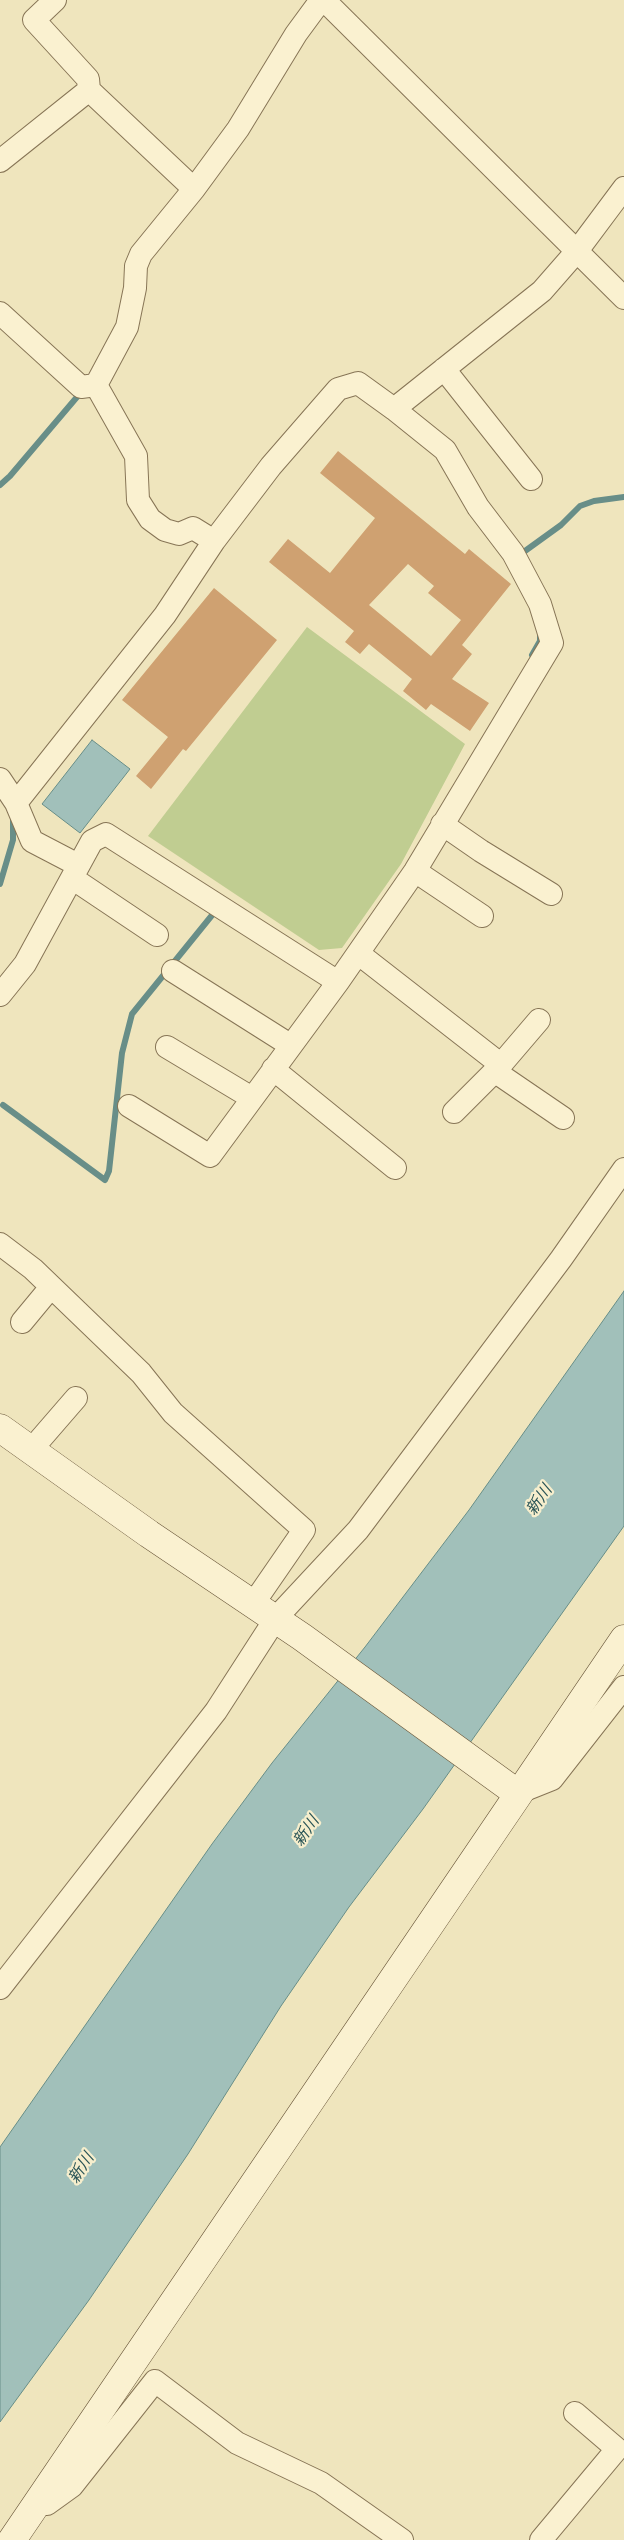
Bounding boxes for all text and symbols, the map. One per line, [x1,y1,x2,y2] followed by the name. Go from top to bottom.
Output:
[522,1481,556,1519] water label: 新川
[289,1812,323,1850] water label: 新川
[64,2149,98,2187] water label: 新川

